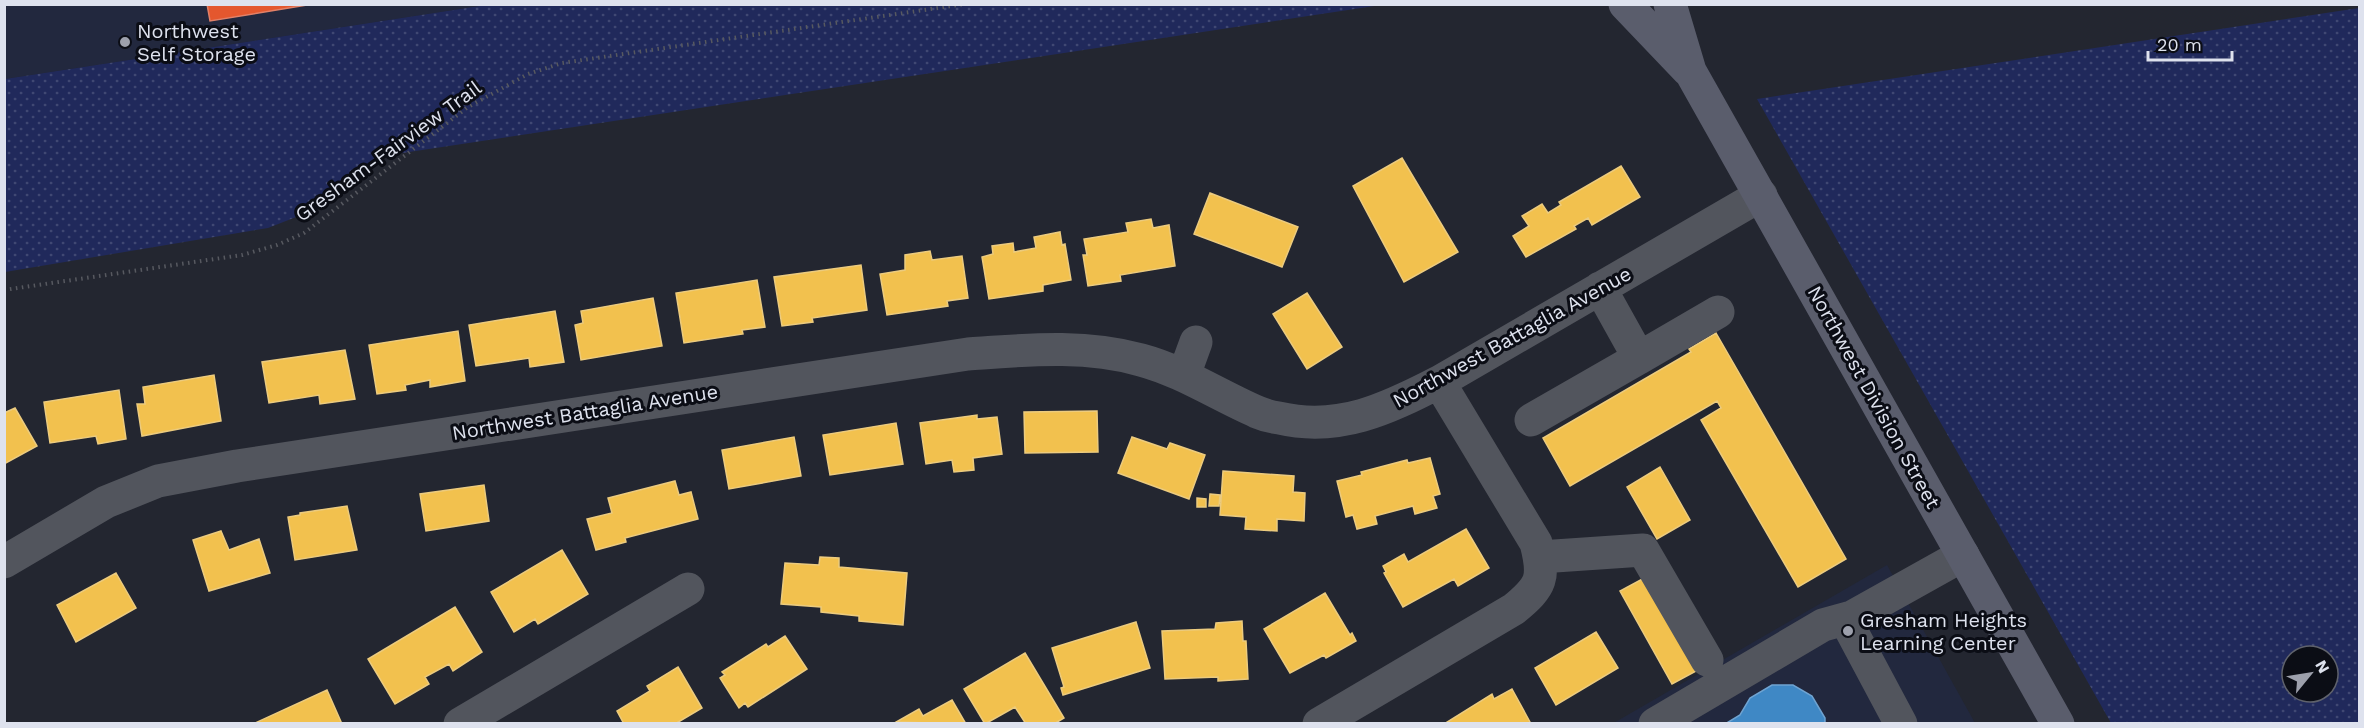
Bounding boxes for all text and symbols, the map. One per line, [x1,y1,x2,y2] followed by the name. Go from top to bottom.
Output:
[137,19,256,66] place label: Northwest Self Storage
[2148,24,2232,62] scale bar
[2157,34,2202,55] text: 20 m
[118,35,132,49] marker: Northwest Self Storage
[290,75,486,227] street label: Gresham-Fairview Trail
[1389,261,1635,413] street label: Northwest Battaglia Avenue
[1803,281,1946,513] street label: Northwest Division Street
[450,379,720,445] street label: Northwest Battaglia Avenue
[1860,608,2027,655] place label: Gresham Heights Learning Center
[1841,624,1855,638] marker: Gresham Heights Learning Center
[2280,644,2340,704] north arrow
[2311,657,2334,677] text: N

